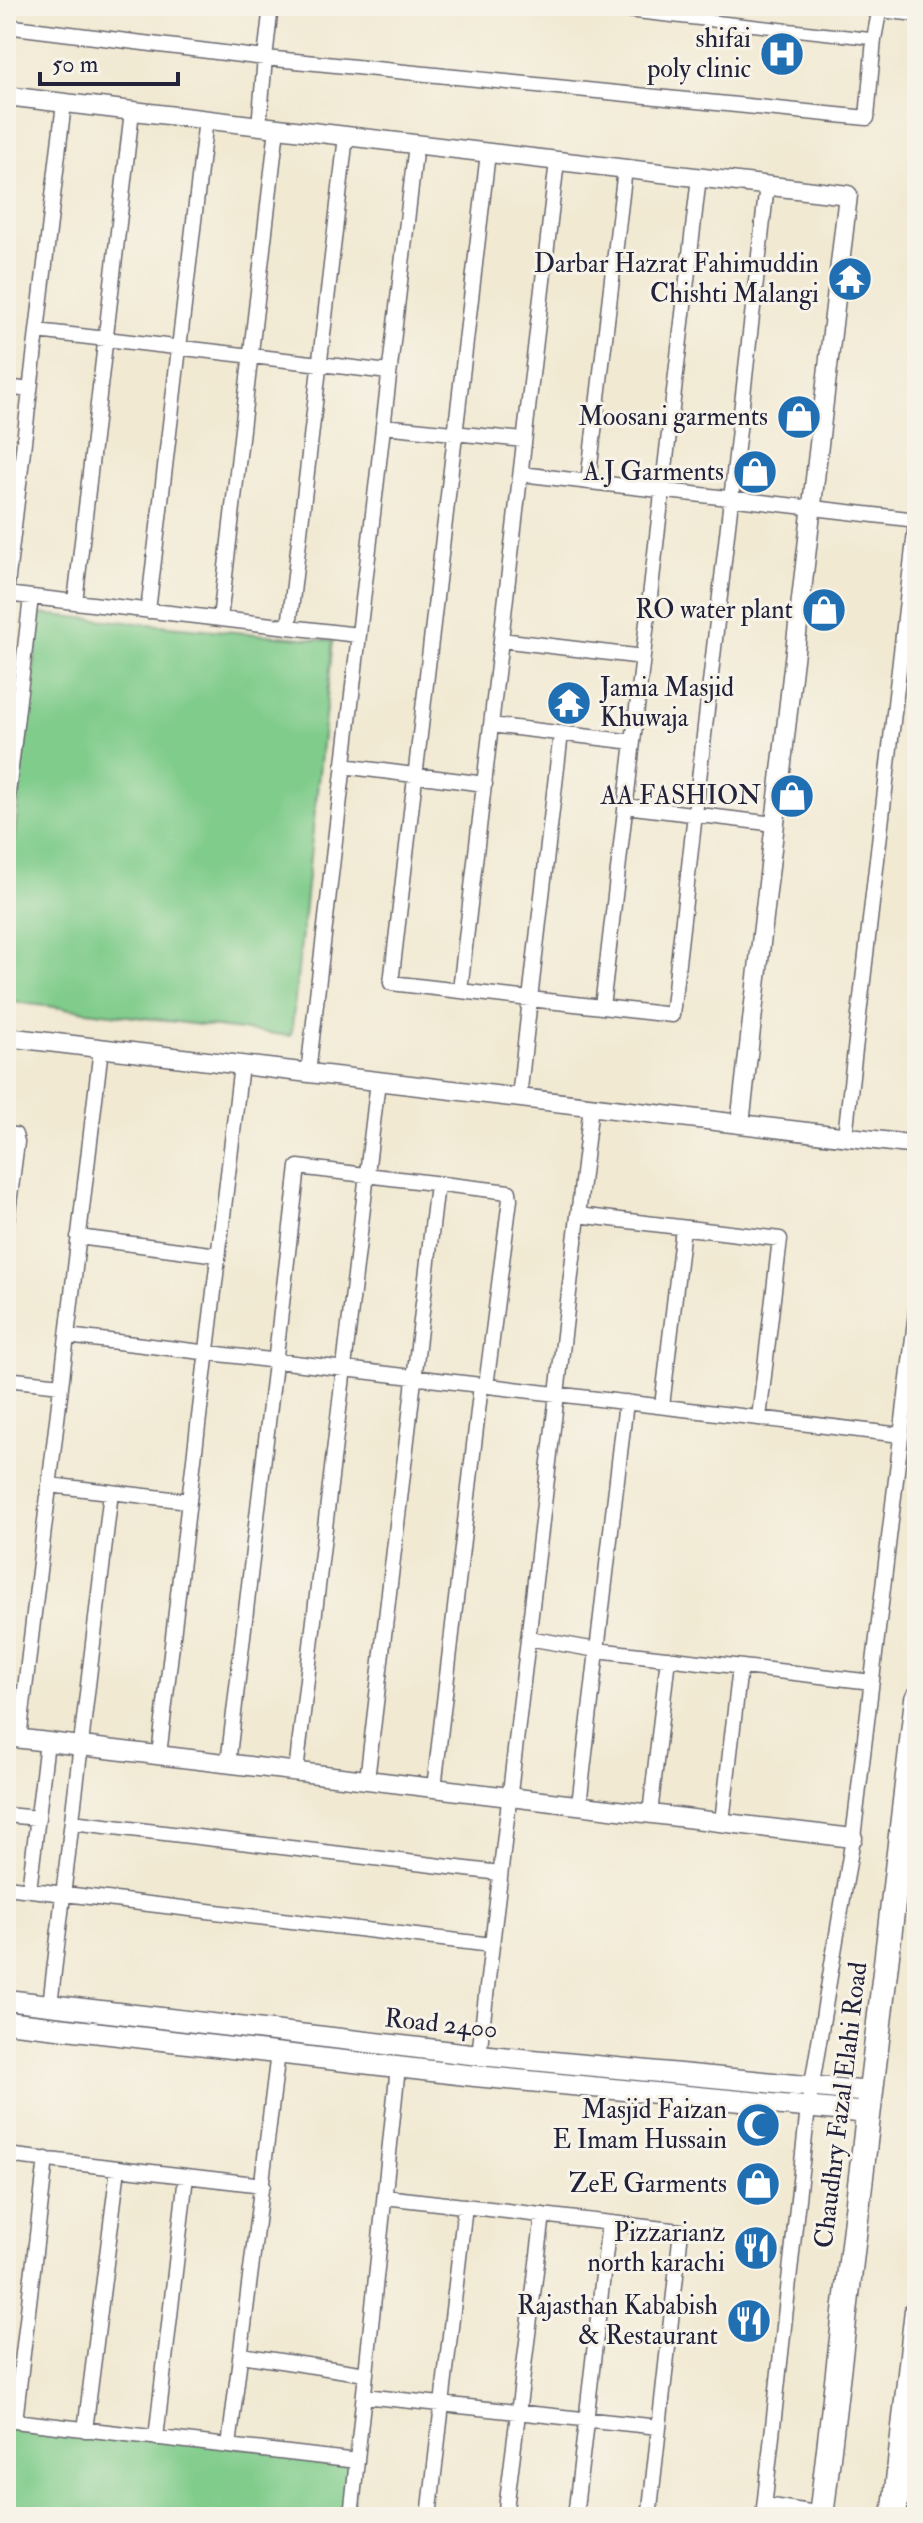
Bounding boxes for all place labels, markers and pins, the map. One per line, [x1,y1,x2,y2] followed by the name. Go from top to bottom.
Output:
[646,23,751,86] place label: shifai poly clinic
[758,30,806,78] hospital icon: shifai poly clinic
[534,248,819,310] place label: Darbar Hazrat Fahimuddin Chishti Malangi
[826,255,874,303] temple icon: Darbar Hazrat Fahimuddin Chishti Malangi
[775,393,823,441] shop icon: Moosani garments
[578,401,768,433] place label: Moosani garments
[731,448,779,496] shop icon: A.J Garments
[582,456,724,488] place label: A.J Garments
[800,586,848,634] shop icon: RO water plant
[635,594,793,627] place label: RO water plant
[599,672,734,734] place label: Jamia Masjid Khuwaja
[545,679,593,727] temple icon: Jamia Masjid Khuwaja
[768,772,816,820] shop icon: AA FASHION
[599,780,762,812] place label: AA FASHION
[552,2094,727,2156] place label: Masjid Faizan E Imam Hussain
[734,2101,782,2149] mosque icon: Masjid Faizan E Imam Hussain
[734,2160,782,2208] shop icon: ZeE Garments
[569,2168,727,2200] place label: ZeE Garments
[588,2217,725,2279] place label: Pizzarianz north karachi
[732,2224,780,2272] restaurant icon: Pizzarianz north karachi
[517,2290,718,2352] place label: Rajasthan Kababish & Restaurant
[725,2297,773,2345] restaurant icon: Rajasthan Kababish & Restaurant

